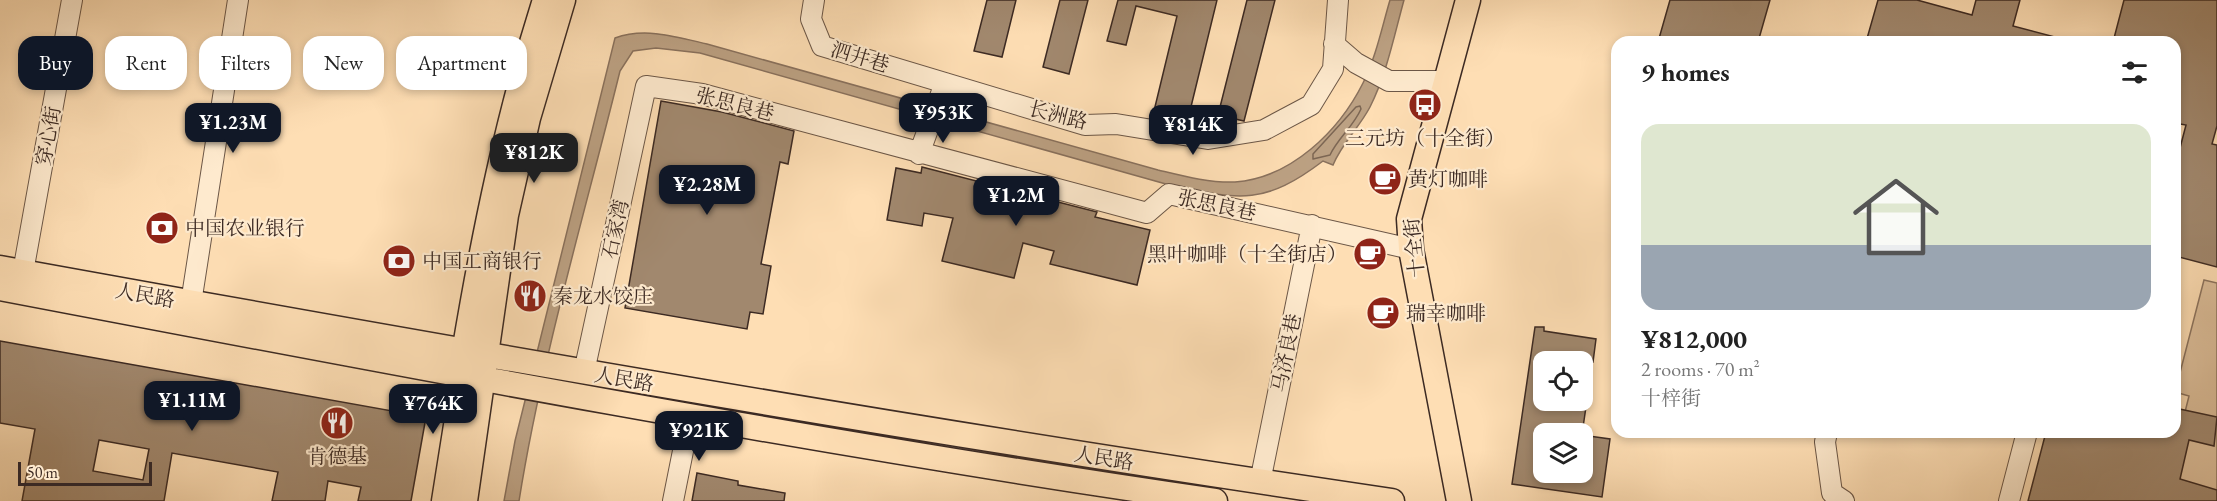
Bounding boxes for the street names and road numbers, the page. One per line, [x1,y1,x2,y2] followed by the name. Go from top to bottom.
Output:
[828,36,892,78] street label: 泗井巷
[693,82,777,126] street label: 张思良巷
[1026,95,1090,135] street label: 长洲路
[30,104,66,168] street label: 穿心街
[1175,184,1259,226] street label: 张思良巷
[596,197,634,261] street label: 石家湾
[1398,217,1430,279] street label: 十全街
[113,277,177,313] street label: 人民路
[1266,311,1306,395] street label: 马济良巷
[592,361,656,397] street label: 人民路
[1072,440,1136,476] street label: 人民路

